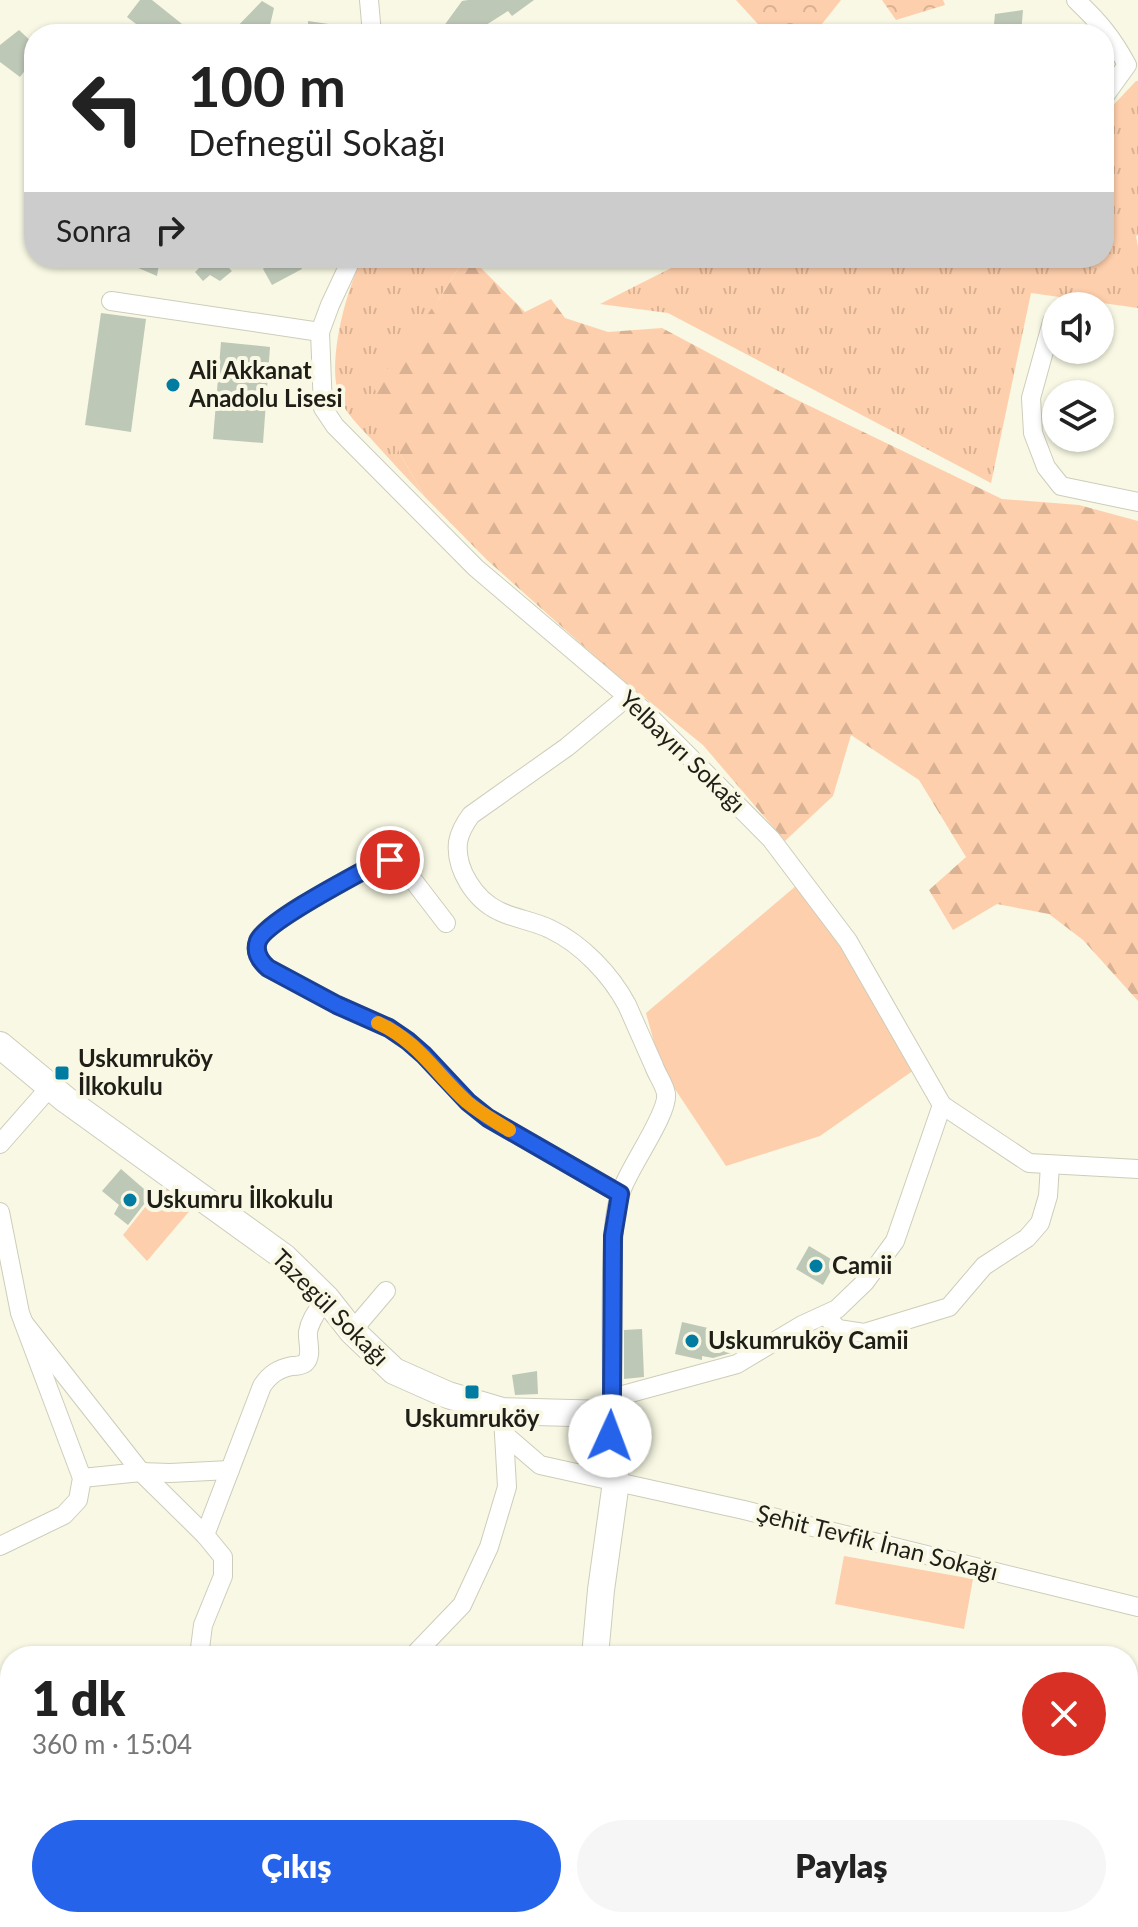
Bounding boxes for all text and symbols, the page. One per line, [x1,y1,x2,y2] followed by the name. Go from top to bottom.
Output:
[188,52,346,119] text: 100 m
[56,56,160,160] icon: left
[188,120,446,164] text: Defnegül Sokağı
[148,208,192,252] icon: right
[56,212,132,248] text: Sonra
[1042,292,1114,452] map controls
[1042,292,1114,364] button: sound
[188,355,343,412] place label: Ali Akkanat Anadolu Lisesi
[164,376,182,394] marker: Ali Akkanat Anadolu Lisesi
[1042,380,1114,452] button: layers
[614,684,752,818] street label: Yelbayırı Sokağı
[356,826,424,894] pin
[368,838,412,882] icon: arrive
[78,1043,213,1100] place label: Uskumruköy İlkokulu
[53,1064,71,1082] marker: Uskumruköy İlkokulu
[146,1184,333,1213] place label: Uskumru İlkokulu
[121,1191,139,1209] marker: Uskumru İlkokulu
[267,1242,396,1371] street label: Tazegül Sokağı
[832,1250,892,1279] place label: Camii
[807,1257,825,1275] marker: Camii
[708,1325,909,1354] place label: Uskumruköy Camii
[683,1332,701,1350] marker: Uskumruköy Camii
[463,1383,481,1401] marker: Uskumruköy
[568,1394,652,1478] position arrow
[404,1403,540,1432] place label: Uskumruköy
[754,1498,1001,1586] street label: Şehit Tevfik İnan Sokağı
[32,1669,125,1726] text: 1 dk
[1022,1672,1106,1756] button: close
[32,1728,192,1760] text: 360 m · 15:04
[32,1820,561,1912] button: Çıkış
[577,1820,1106,1912] button: Paylaş

